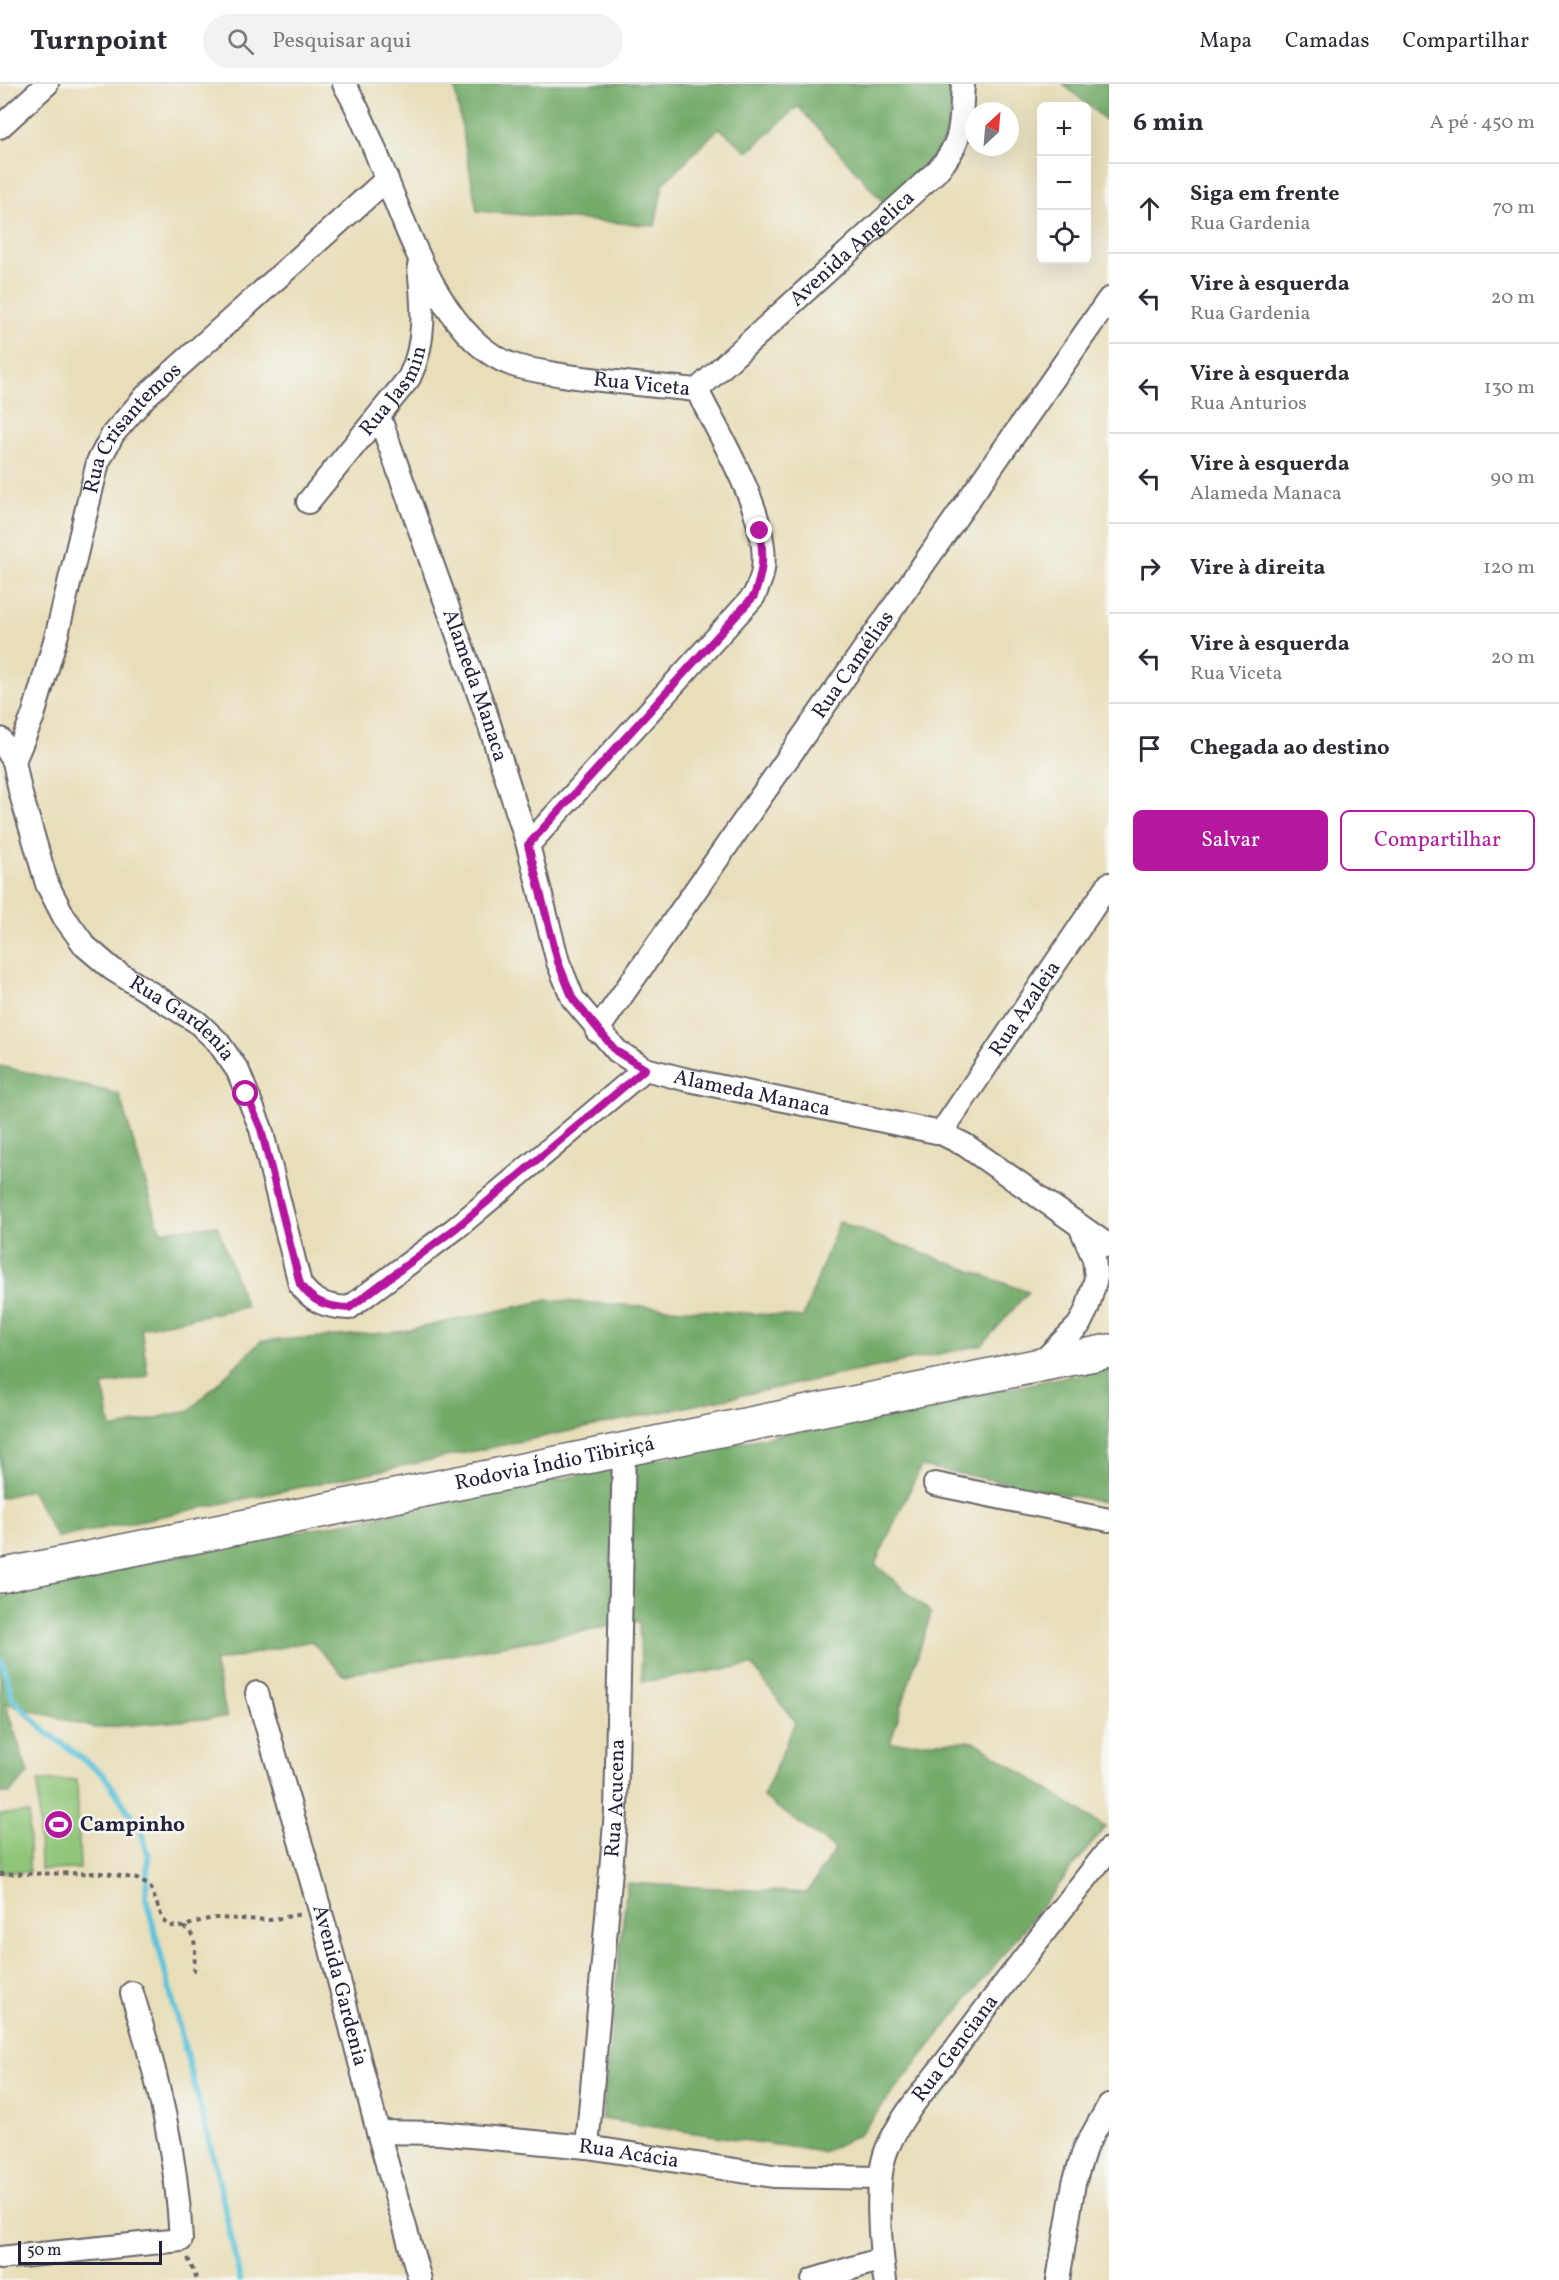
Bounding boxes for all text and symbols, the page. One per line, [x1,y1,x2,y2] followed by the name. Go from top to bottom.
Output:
[203,14,623,68] search box
[30,22,167,61] text: Turnpoint
[224,25,257,58] icon: search
[272,26,411,57] text: Pesquisar aqui
[1199,27,1252,56] text: Mapa
[1285,27,1369,56] text: Camadas
[1402,27,1529,56] text: Compartilhar
[965,102,1019,156] north arrow
[1037,102,1091,264] map controls
[1037,102,1091,156] button: +
[1133,105,1204,141] text: 6 min
[1430,109,1535,137] text: A pé · 450 m
[1037,156,1091,210] button: −
[1190,179,1340,210] text: Siga em frente
[783,184,921,313] street label: Avenida Angelica
[1133,192,1166,225] icon: ahead
[1492,194,1535,222] text: 70 m
[1037,210,1091,264] button: locate
[1190,210,1311,238] text: Rua Gardenia
[1190,269,1350,300] text: Vire à esquerda
[1133,282,1166,315] icon: left
[1491,284,1535,312] text: 20 m
[1190,300,1311,328] text: Rua Gardenia
[353,343,434,442] street label: Rua Jasmin
[76,356,188,496] street label: Rua Crisantemos
[1190,359,1350,390] text: Vire à esquerda
[592,365,692,404] street label: Rua Viceta
[1133,372,1166,405] icon: left
[1484,374,1535,402] text: 130 m
[1190,390,1307,418] text: Rua Anturios
[1190,449,1350,480] text: Vire à esquerda
[1133,462,1166,495] icon: left
[1491,464,1535,492] text: 90 m
[1190,480,1342,508] text: Alameda Manaca
[746,517,772,543] route end
[1133,552,1166,585] icon: right
[1190,553,1326,584] text: Vire à direita
[1483,554,1535,582] text: 120 m
[435,605,515,765] street label: Alameda Manaca
[805,605,901,725] street label: Rua Camélias
[1190,629,1350,660] text: Vire à esquerda
[1133,642,1166,675] icon: left
[1491,644,1535,672] text: 20 m
[1190,660,1282,688] text: Rua Viceta
[1133,732,1166,765] icon: arrive
[1190,733,1390,764] text: Chegada ao destino
[1133,810,1328,871] button: Salvar
[1340,810,1535,871] button: Compartilhar
[982,955,1068,1062] street label: Rua Azaleia
[124,969,241,1067] street label: Rua Gardenia
[670,1062,833,1124] street label: Alameda Manaca
[232,1080,258,1106] route start
[452,1429,657,1498] street label: Rodovia Índio Tibiriçá
[598,1738,632,1859] street label: Rua Acucena
[43,1809,75,1841] sports icon: Campinho
[80,1811,185,1840] place label: Campinho
[305,1901,375,2069] street label: Avenida Gardenia
[905,1989,1005,2108] street label: Rua Genciana
[577,2132,681,2176] street label: Rua Acácia
[18,2238,162,2266] scale bar
[27,2240,61,2262] text: 50 m

